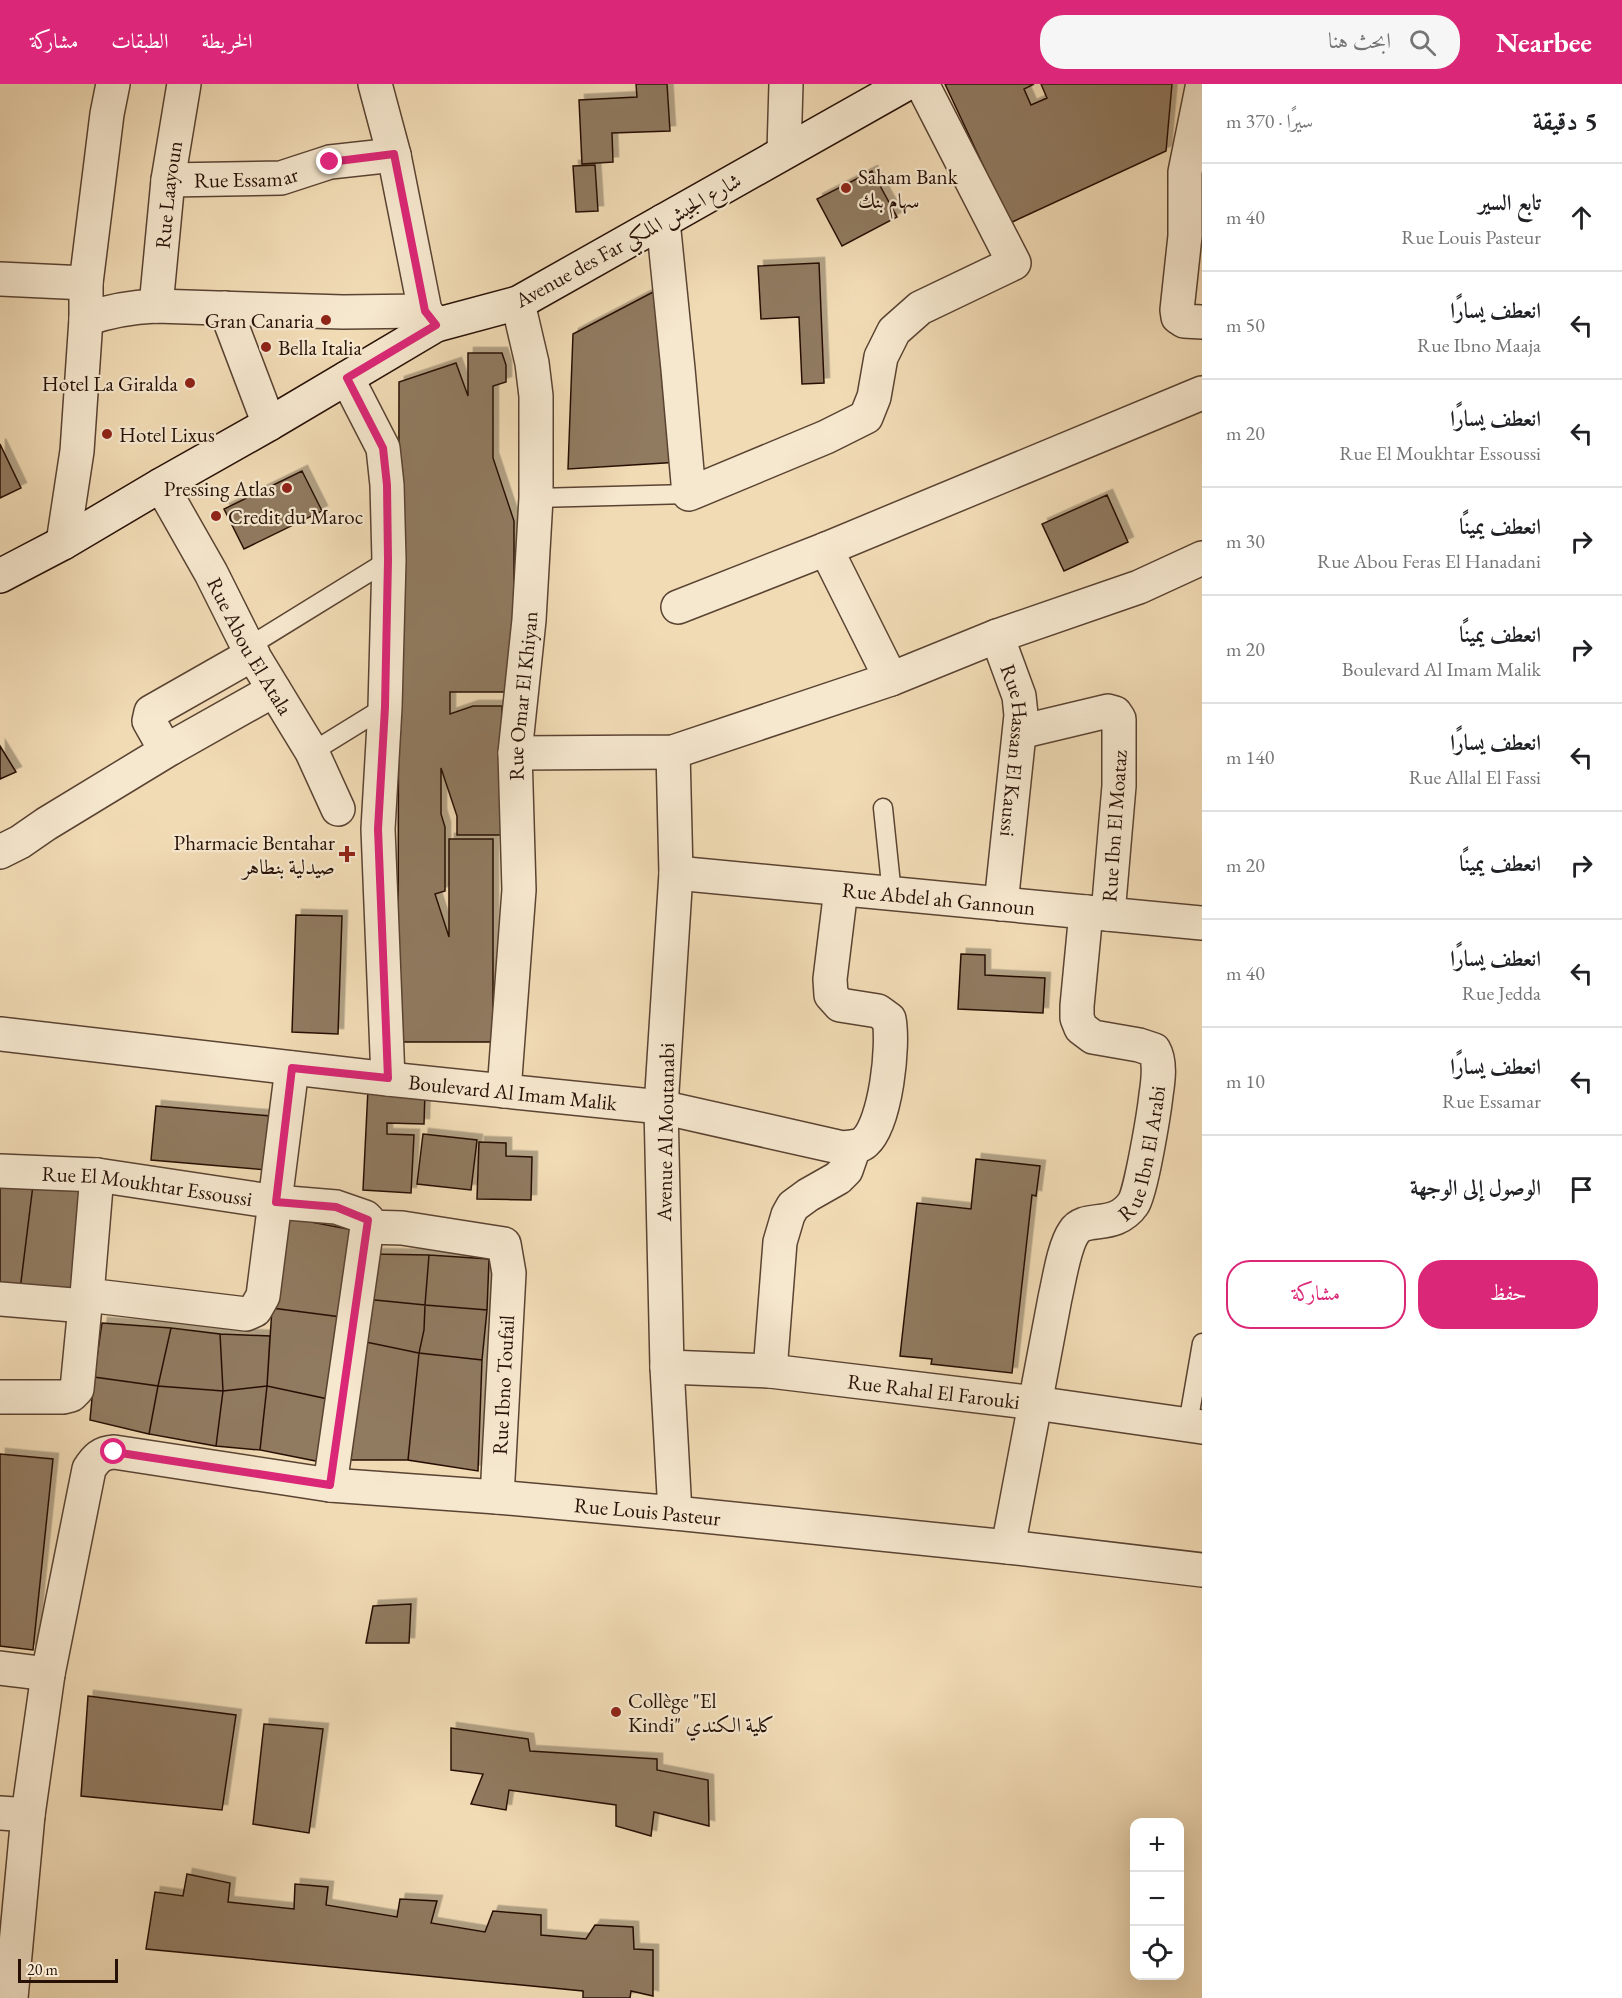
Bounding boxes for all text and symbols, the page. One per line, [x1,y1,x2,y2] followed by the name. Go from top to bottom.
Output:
[1040,15,1460,69] search box
[1496,24,1592,60] text: Nearbee
[1328,26,1391,55] text: ابحث هنا
[1406,26,1439,59] icon: search
[30,27,78,54] text: مشاركة
[111,27,168,54] text: الطبقات
[201,27,253,54] text: الخريطة
[1533,104,1598,138] text: 5 دقيقة
[1226,108,1313,134] text: سيرًا · 370 m
[148,139,188,250] street label: Rue Laayoun
[316,148,342,174] route end
[194,160,301,193] street label: Rue Essamar
[858,163,959,219] place label: Saham Bank سهام بنك
[509,166,749,319] street label: Avenue des Far شارع الجيش الملكي
[839,181,853,195] marker: Saham Bank سهام بنك
[1478,188,1541,217] text: تابع السير
[1565,201,1598,234] icon: ahead
[1226,204,1265,230] text: 40 m
[1401,224,1541,250] text: Rue Louis Pasteur
[1450,296,1541,325] text: انعطف يسارًا
[205,307,315,334] place label: Gran Canaria
[1565,309,1598,342] icon: left
[1226,312,1265,338] text: 50 m
[319,313,333,327] marker: Gran Canaria
[1417,332,1541,358] text: Rue Ibno Maaja
[278,334,362,361] place label: Bella Italia
[259,340,273,354] marker: Bella Italia
[42,370,179,397] place label: Hotel La Giralda
[183,376,197,390] marker: Hotel La Giralda
[1450,404,1541,433] text: انعطف يسارًا
[1565,417,1598,450] icon: left
[1226,420,1265,446] text: 20 m
[119,421,215,448] place label: Hotel Lixus
[100,427,114,441] marker: Hotel Lixus
[1339,440,1541,466] text: Rue El Moukhtar Essoussi
[164,475,275,502] place label: Pressing Atlas
[280,481,294,495] marker: Pressing Atlas
[228,503,363,530] place label: Credit du Maroc
[209,509,223,523] marker: Credit du Maroc
[1459,512,1541,541] text: انعطف يمينًا
[1565,525,1598,558] icon: right
[1226,528,1265,554] text: 30 m
[1317,548,1541,574] text: Rue Abou Feras El Hanadani
[202,572,300,720] street label: Rue Abou El Atala
[501,610,543,781] street label: Rue Omar El Khiyan
[1459,620,1541,649] text: انعطف يمينًا
[1565,633,1598,666] icon: right
[1226,636,1265,662] text: 20 m
[1342,656,1541,682] text: Boulevard Al Imam Malik
[995,660,1035,838] street label: Rue Hassan El Kaussi
[1450,728,1541,757] text: انعطف يسارًا
[1565,741,1598,774] icon: left
[1226,744,1274,770] text: 140 m
[1095,749,1133,903] street label: Rue Ibn El Moataz
[1409,764,1541,790] text: Rue Allal El Fassi
[174,829,335,880] place label: Pharmacie Bentahar صيدلية بنطاهر
[340,847,354,861] marker: Pharmacie Bentahar صيدلية بنطاهر
[1459,849,1541,878] text: انعطف يمينًا
[1565,849,1598,882] icon: right
[1226,852,1265,878] text: 20 m
[841,875,1037,921] street label: Rue Abdel ah Gannoun
[1450,944,1541,973] text: انعطف يسارًا
[1565,957,1598,990] icon: left
[1226,960,1265,986] text: 40 m
[1462,980,1541,1006] text: Rue Jedda
[650,1042,680,1223] street label: Avenue Al Moutanabi
[1450,1052,1541,1081] text: انعطف يسارًا
[1565,1065,1598,1098] icon: left
[407,1068,619,1116] street label: Boulevard Al Imam Malik
[1226,1068,1265,1094] text: 10 m
[1112,1084,1171,1227] street label: Rue Ibn El Arabi
[1442,1088,1541,1114] text: Rue Essamar
[41,1159,254,1212] street label: Rue El Moukhtar Essoussi
[1410,1173,1541,1202] text: الوصول إلى الوجهة
[1565,1173,1598,1206] icon: arrive
[1226,1260,1406,1329] button: مشاركة
[1418,1260,1598,1329] button: حفظ
[486,1314,520,1456] street label: Rue Ibno Toufail
[846,1367,1021,1415] street label: Rue Rahal El Farouki
[100,1438,126,1464] route start
[573,1491,722,1531] street label: Rue Louis Pasteur
[628,1687,775,1741] place label: Collège "El Kindi" كلية الكندي
[609,1705,623,1719] marker: Collège "El Kindi" كلية الكندي
[1130,1818,1184,1980] map controls
[1130,1818,1184,1872] button: +
[1130,1872,1184,1926] button: −
[1130,1926,1184,1980] button: locate
[18,1956,118,1984] scale bar
[27,1959,58,1980] text: 20 m

